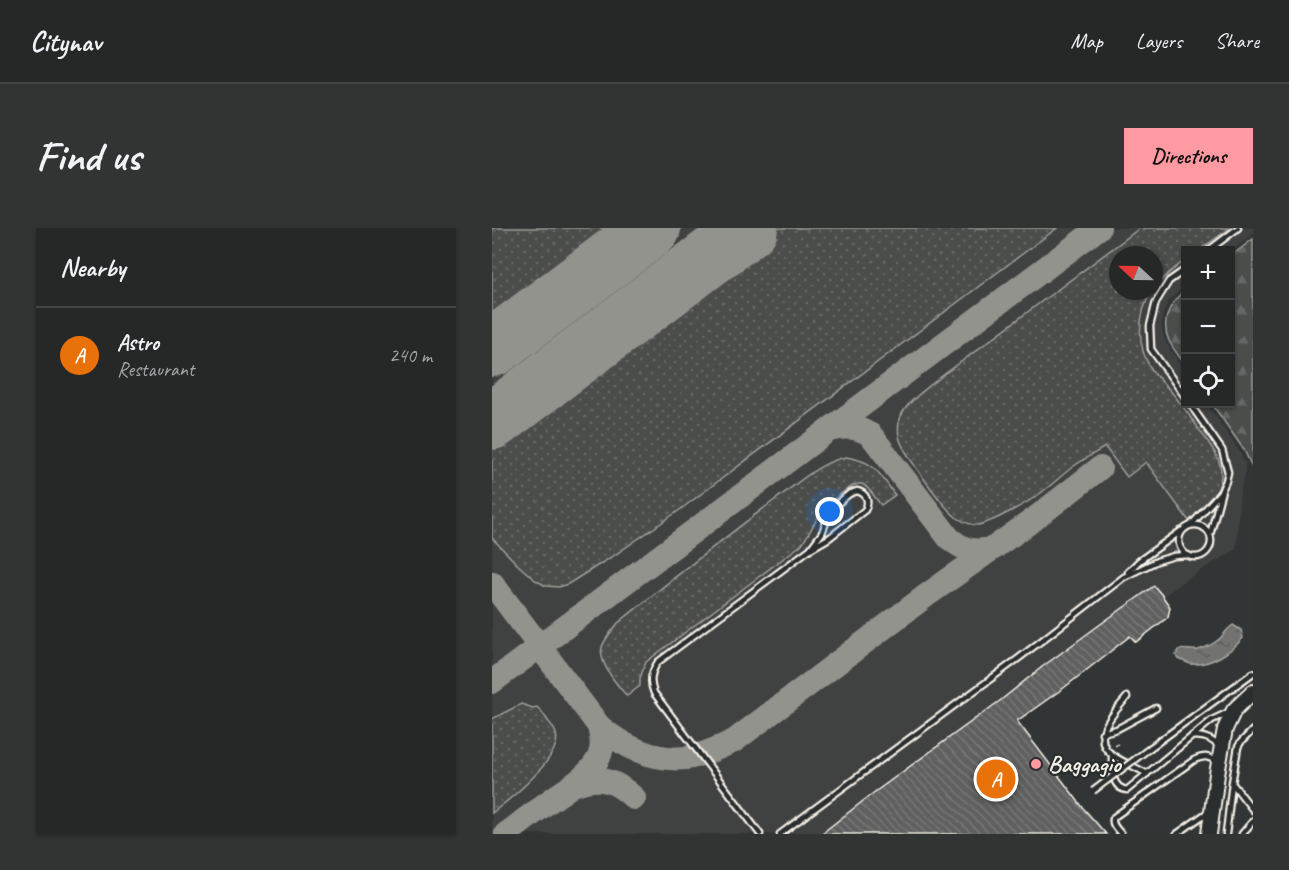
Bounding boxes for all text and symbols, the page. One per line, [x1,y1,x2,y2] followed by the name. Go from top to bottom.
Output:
[30,24,101,59] text: Citynav
[1070,28,1103,54] text: Map
[1136,28,1182,54] text: Layers
[1215,28,1259,54] text: Share
[1124,128,1253,184] button: Directions
[36,130,141,183] text: Find us
[1109,246,1163,300] north arrow
[1181,246,1235,408] map controls
[1181,246,1235,300] button: +
[60,251,125,284] text: Nearby
[1181,300,1235,354] button: −
[117,329,159,357] text: Astro
[74,343,85,368] text: A
[389,343,432,368] text: 240 m
[1181,354,1235,408] button: locate
[117,357,194,382] text: Restaurant
[815,497,844,526] your location
[1048,749,1123,779] place label: Baggagio
[976,756,1016,802] pin: A
[1029,757,1043,771] marker: Baggagio

